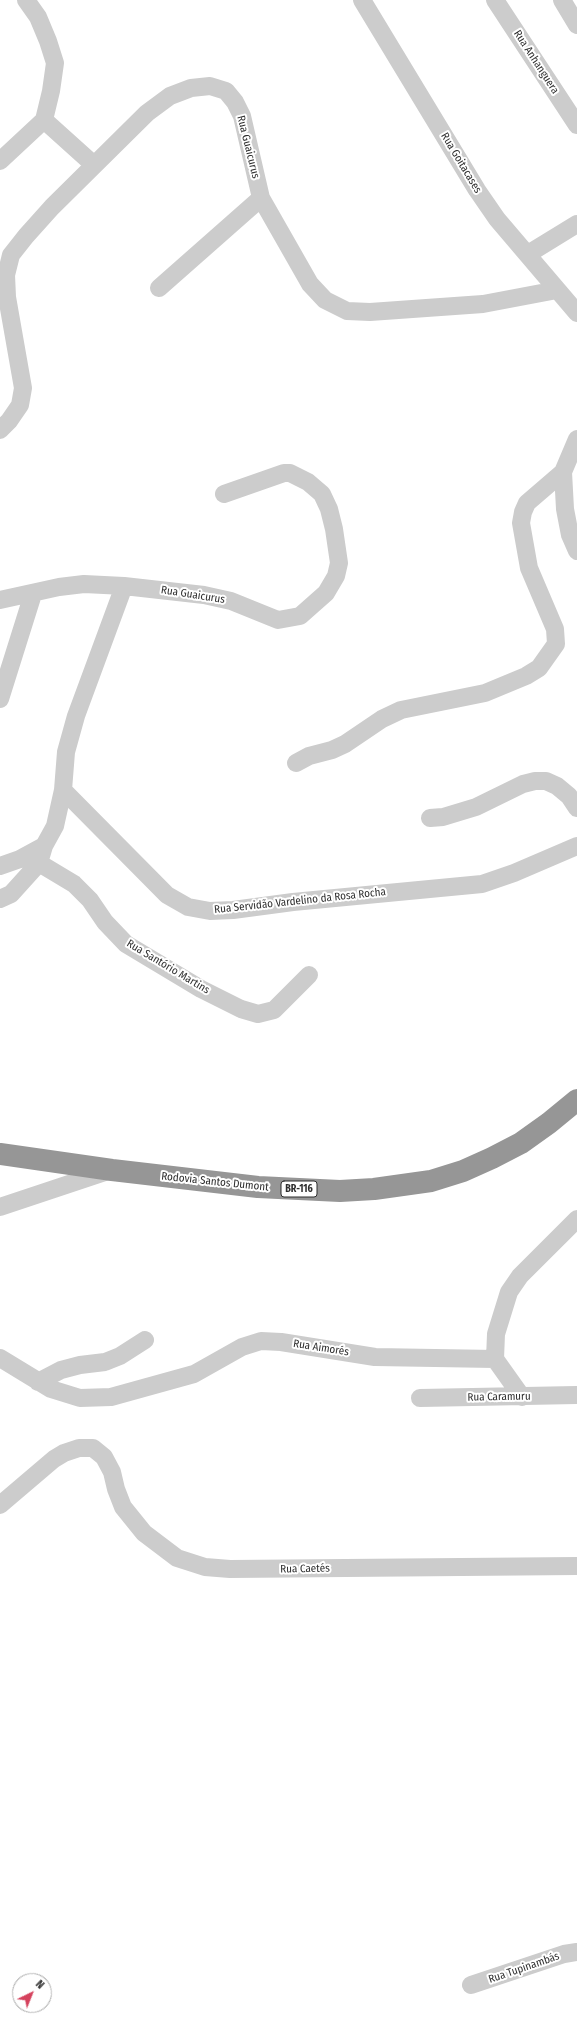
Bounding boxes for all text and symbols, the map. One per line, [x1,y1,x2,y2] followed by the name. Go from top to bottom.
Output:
[510,28,562,96] street label: Rua Anhanguera
[234,114,262,180] street label: Rua Guaicurus
[438,130,484,196] street label: Rua Goitacases
[160,583,226,607] street label: Rua Guaicurus
[213,885,387,917] street label: Rua Servidão Vardelino da Rosa Rocha
[124,937,212,997] street label: Rua Santório Martins
[161,1170,269,1194] street label: Rodovia Santos Dumont
[281,1181,317,1197] road number: BR-116
[292,1337,350,1359] street label: Rua Aimorés
[467,1390,531,1404] street label: Rua Caramuru
[280,1562,330,1576] street label: Rua Caetés
[487,1950,561,1986] street label: Rua Tupinambás
[12,1973,52,2013] north arrow
[33,1978,47,1992] text: N

